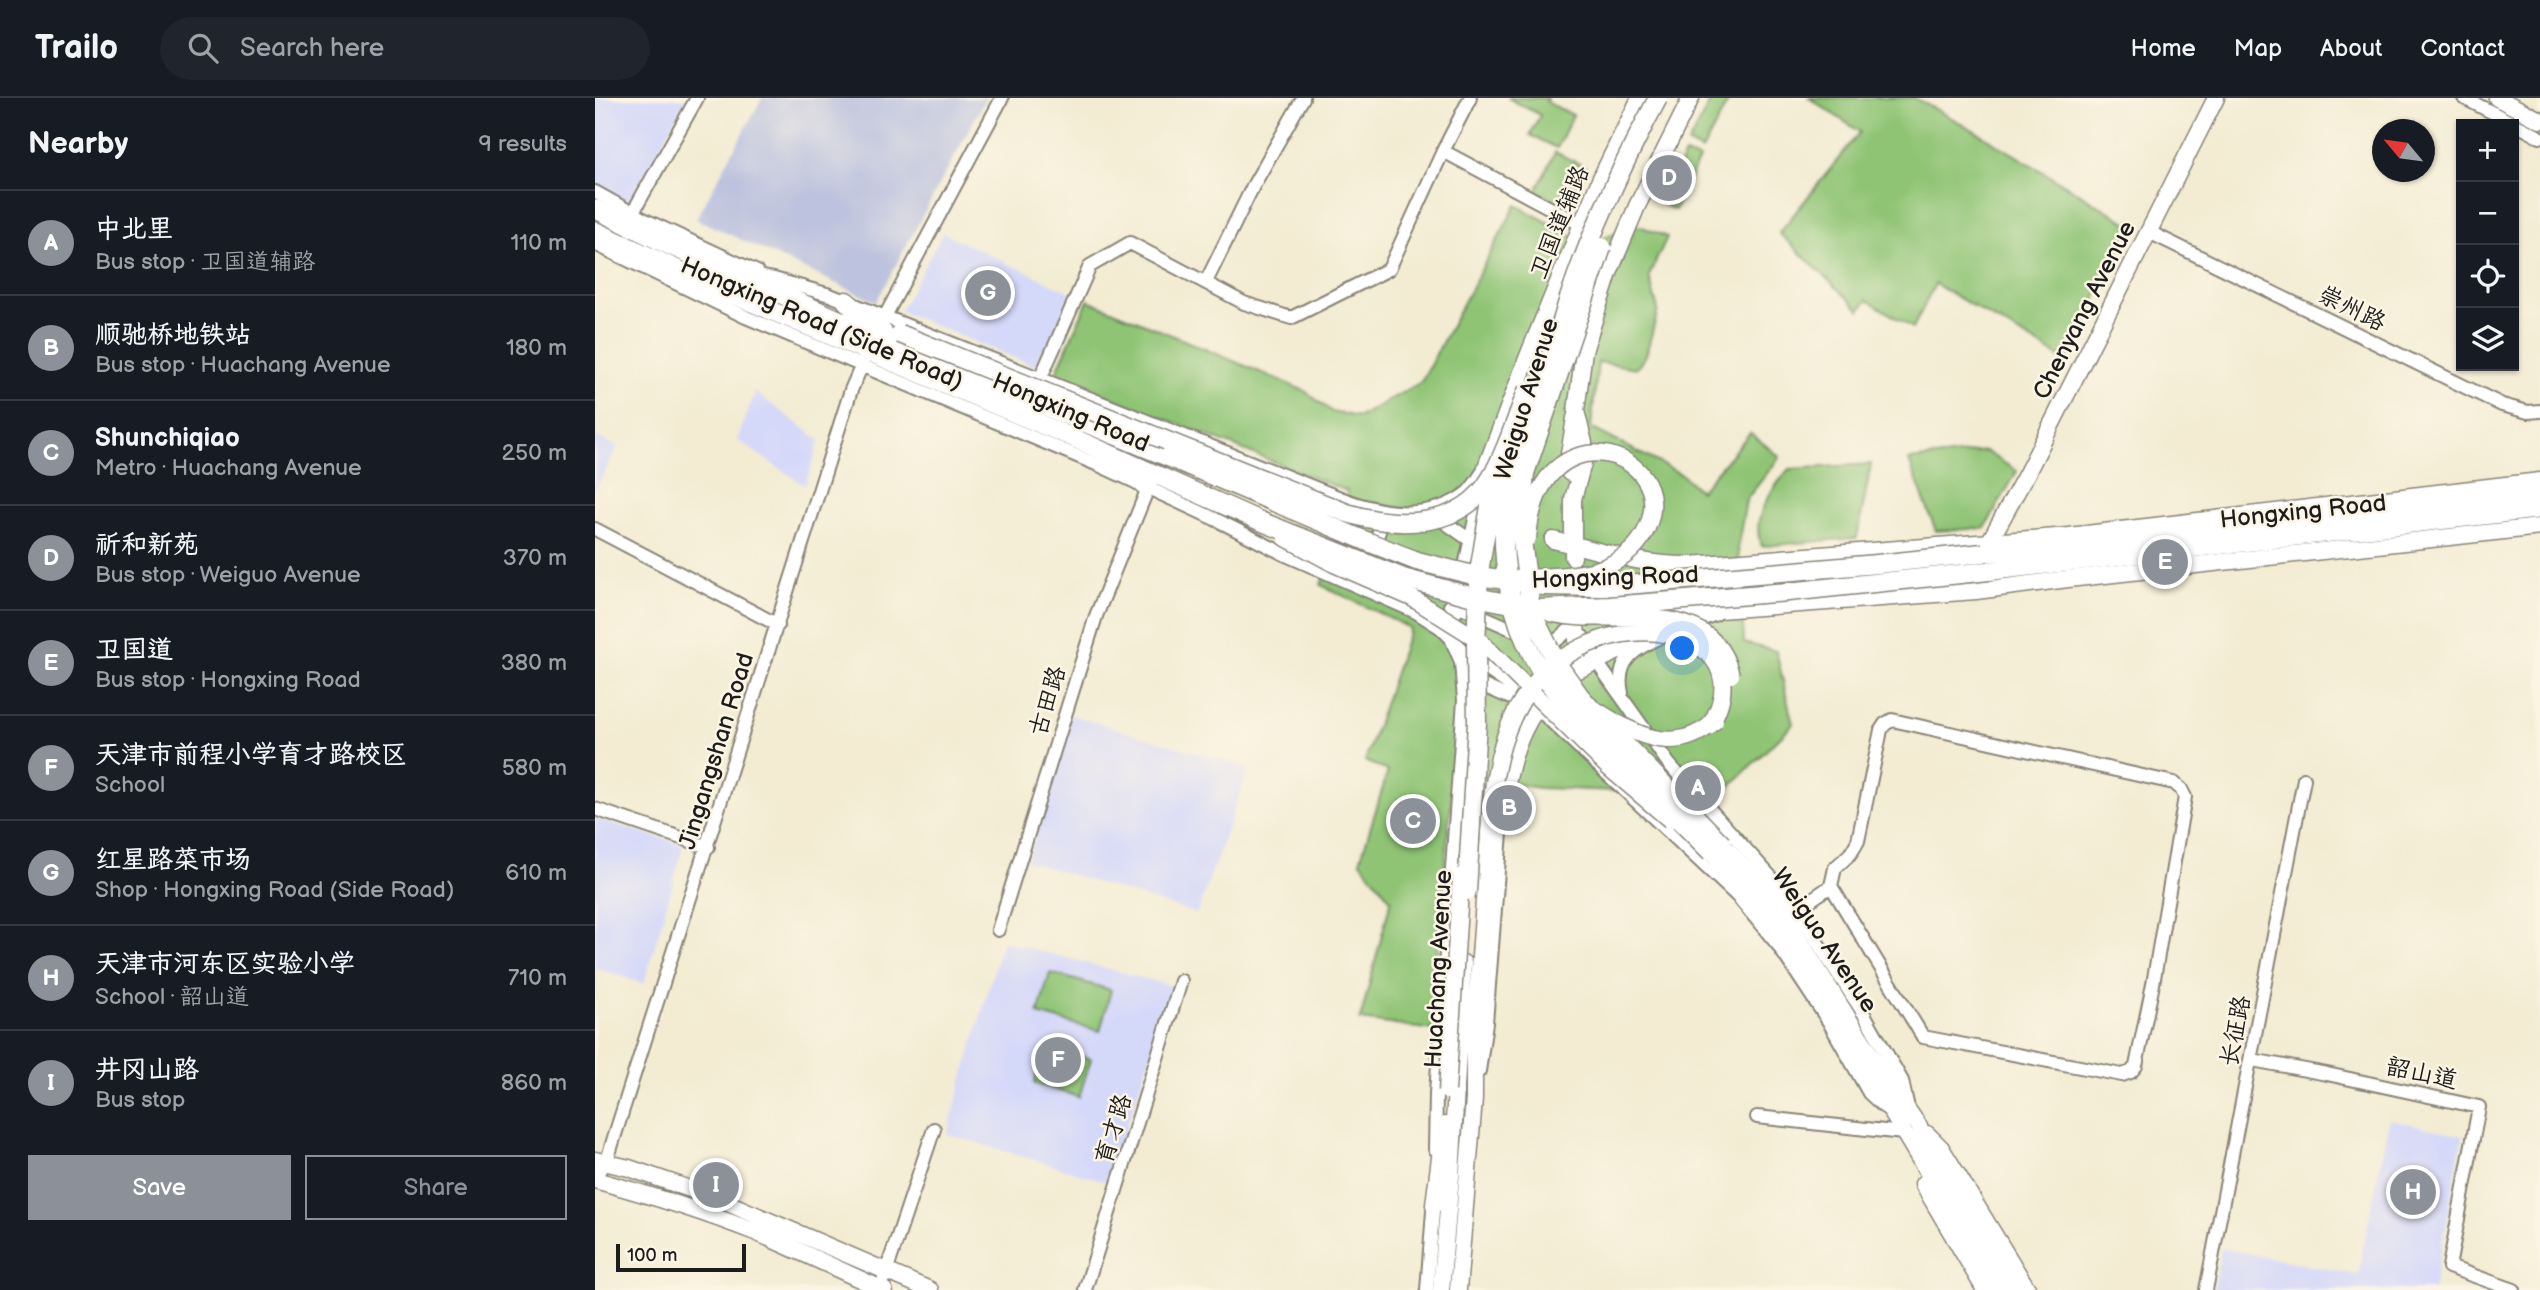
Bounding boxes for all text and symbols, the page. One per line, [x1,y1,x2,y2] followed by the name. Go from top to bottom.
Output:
[160,17,650,80] search box
[35,28,118,68] text: Trailo
[184,29,222,67] icon: search
[240,33,384,64] text: Search here
[2131,34,2196,63] text: Home
[2234,34,2282,63] text: Map
[2320,34,2382,63] text: About
[2420,34,2505,63] text: Contact
[2372,119,2435,182] north arrow
[2456,119,2519,371] map controls
[2456,119,2519,182] button: +
[28,126,128,162] text: Nearby
[478,130,567,158] text: 9 results
[1646,152,1692,204] pin: D
[1524,161,1595,283] street label: 卫国道辅路
[2456,182,2519,245] button: −
[95,214,173,245] text: 中北里
[2027,216,2142,404] street label: Chenyang Avenue
[44,229,58,257] text: A
[510,229,567,257] text: 110 m
[2456,245,2519,308] button: locate
[95,248,315,276] text: Bus stop · 卫国道辅路
[676,251,967,396] street label: Hongxing Road (Side Road)
[965,267,1011,319] pin: G
[2313,280,2390,337] street label: 崇州路
[2456,308,2519,371] button: layers
[1488,314,1565,484] street label: Weiguo Avenue
[95,320,251,351] text: 顺驰桥地铁站
[43,334,59,362] text: B
[506,334,567,362] text: 180 m
[95,351,391,379] text: Bus stop · Huachang Avenue
[988,366,1153,458] street label: Hongxing Road
[95,423,240,454] text: Shunchiqiao
[43,439,59,467] text: C
[501,439,567,467] text: 250 m
[95,454,362,482] text: Metro · Huachang Avenue
[2218,488,2388,535] street label: Hongxing Road
[95,530,199,561] text: 祈和新苑
[2142,536,2188,588] pin: E
[43,544,59,572] text: D
[503,544,567,572] text: 370 m
[1531,560,1699,595] street label: Hongxing Road
[95,561,361,589] text: Bus stop · Weiguo Avenue
[1665,631,1699,665] your location
[95,635,173,666] text: 卫国道
[44,649,58,677] text: E
[501,649,567,677] text: 380 m
[673,649,760,853] street label: Jingangshan Road
[1023,662,1072,740] street label: 古田路
[95,666,361,694] text: Bus stop · Hongxing Road
[95,740,407,771] text: 天津市前程小学育才路校区
[44,754,58,782] text: F
[502,754,567,782] text: 580 m
[1675,762,1721,814] pin: A
[95,771,165,799] text: School
[1486,782,1532,834] pin: B
[1390,795,1436,847] pin: C
[95,845,251,876] text: 红星路菜市场
[43,859,59,887] text: G
[505,859,567,887] text: 610 m
[1766,862,1884,1018] street label: Weiguo Avenue
[1419,869,1458,1069] street label: Huachang Avenue
[95,876,454,904] text: Shop · Hongxing Road (Side Road)
[95,949,355,980] text: 天津市河东区实验小学
[42,964,60,992] text: H
[508,964,567,992] text: 710 m
[95,983,249,1011] text: School · 韶山道
[2214,993,2257,1069] street label: 长征路
[1035,1034,1081,1086] pin: F
[2384,1052,2460,1095] street label: 韶山道
[95,1055,199,1086] text: 井冈山路
[47,1069,55,1097] text: I
[501,1069,567,1097] text: 860 m
[95,1086,185,1114] text: Bus stop
[1089,1090,1138,1168] street label: 育才路
[28,1155,291,1220] button: Save
[305,1155,567,1220] button: Share
[693,1159,739,1211] pin: I
[2390,1166,2436,1218] pin: H
[616,1241,745,1273] scale bar
[627,1244,678,1267] text: 100 m

